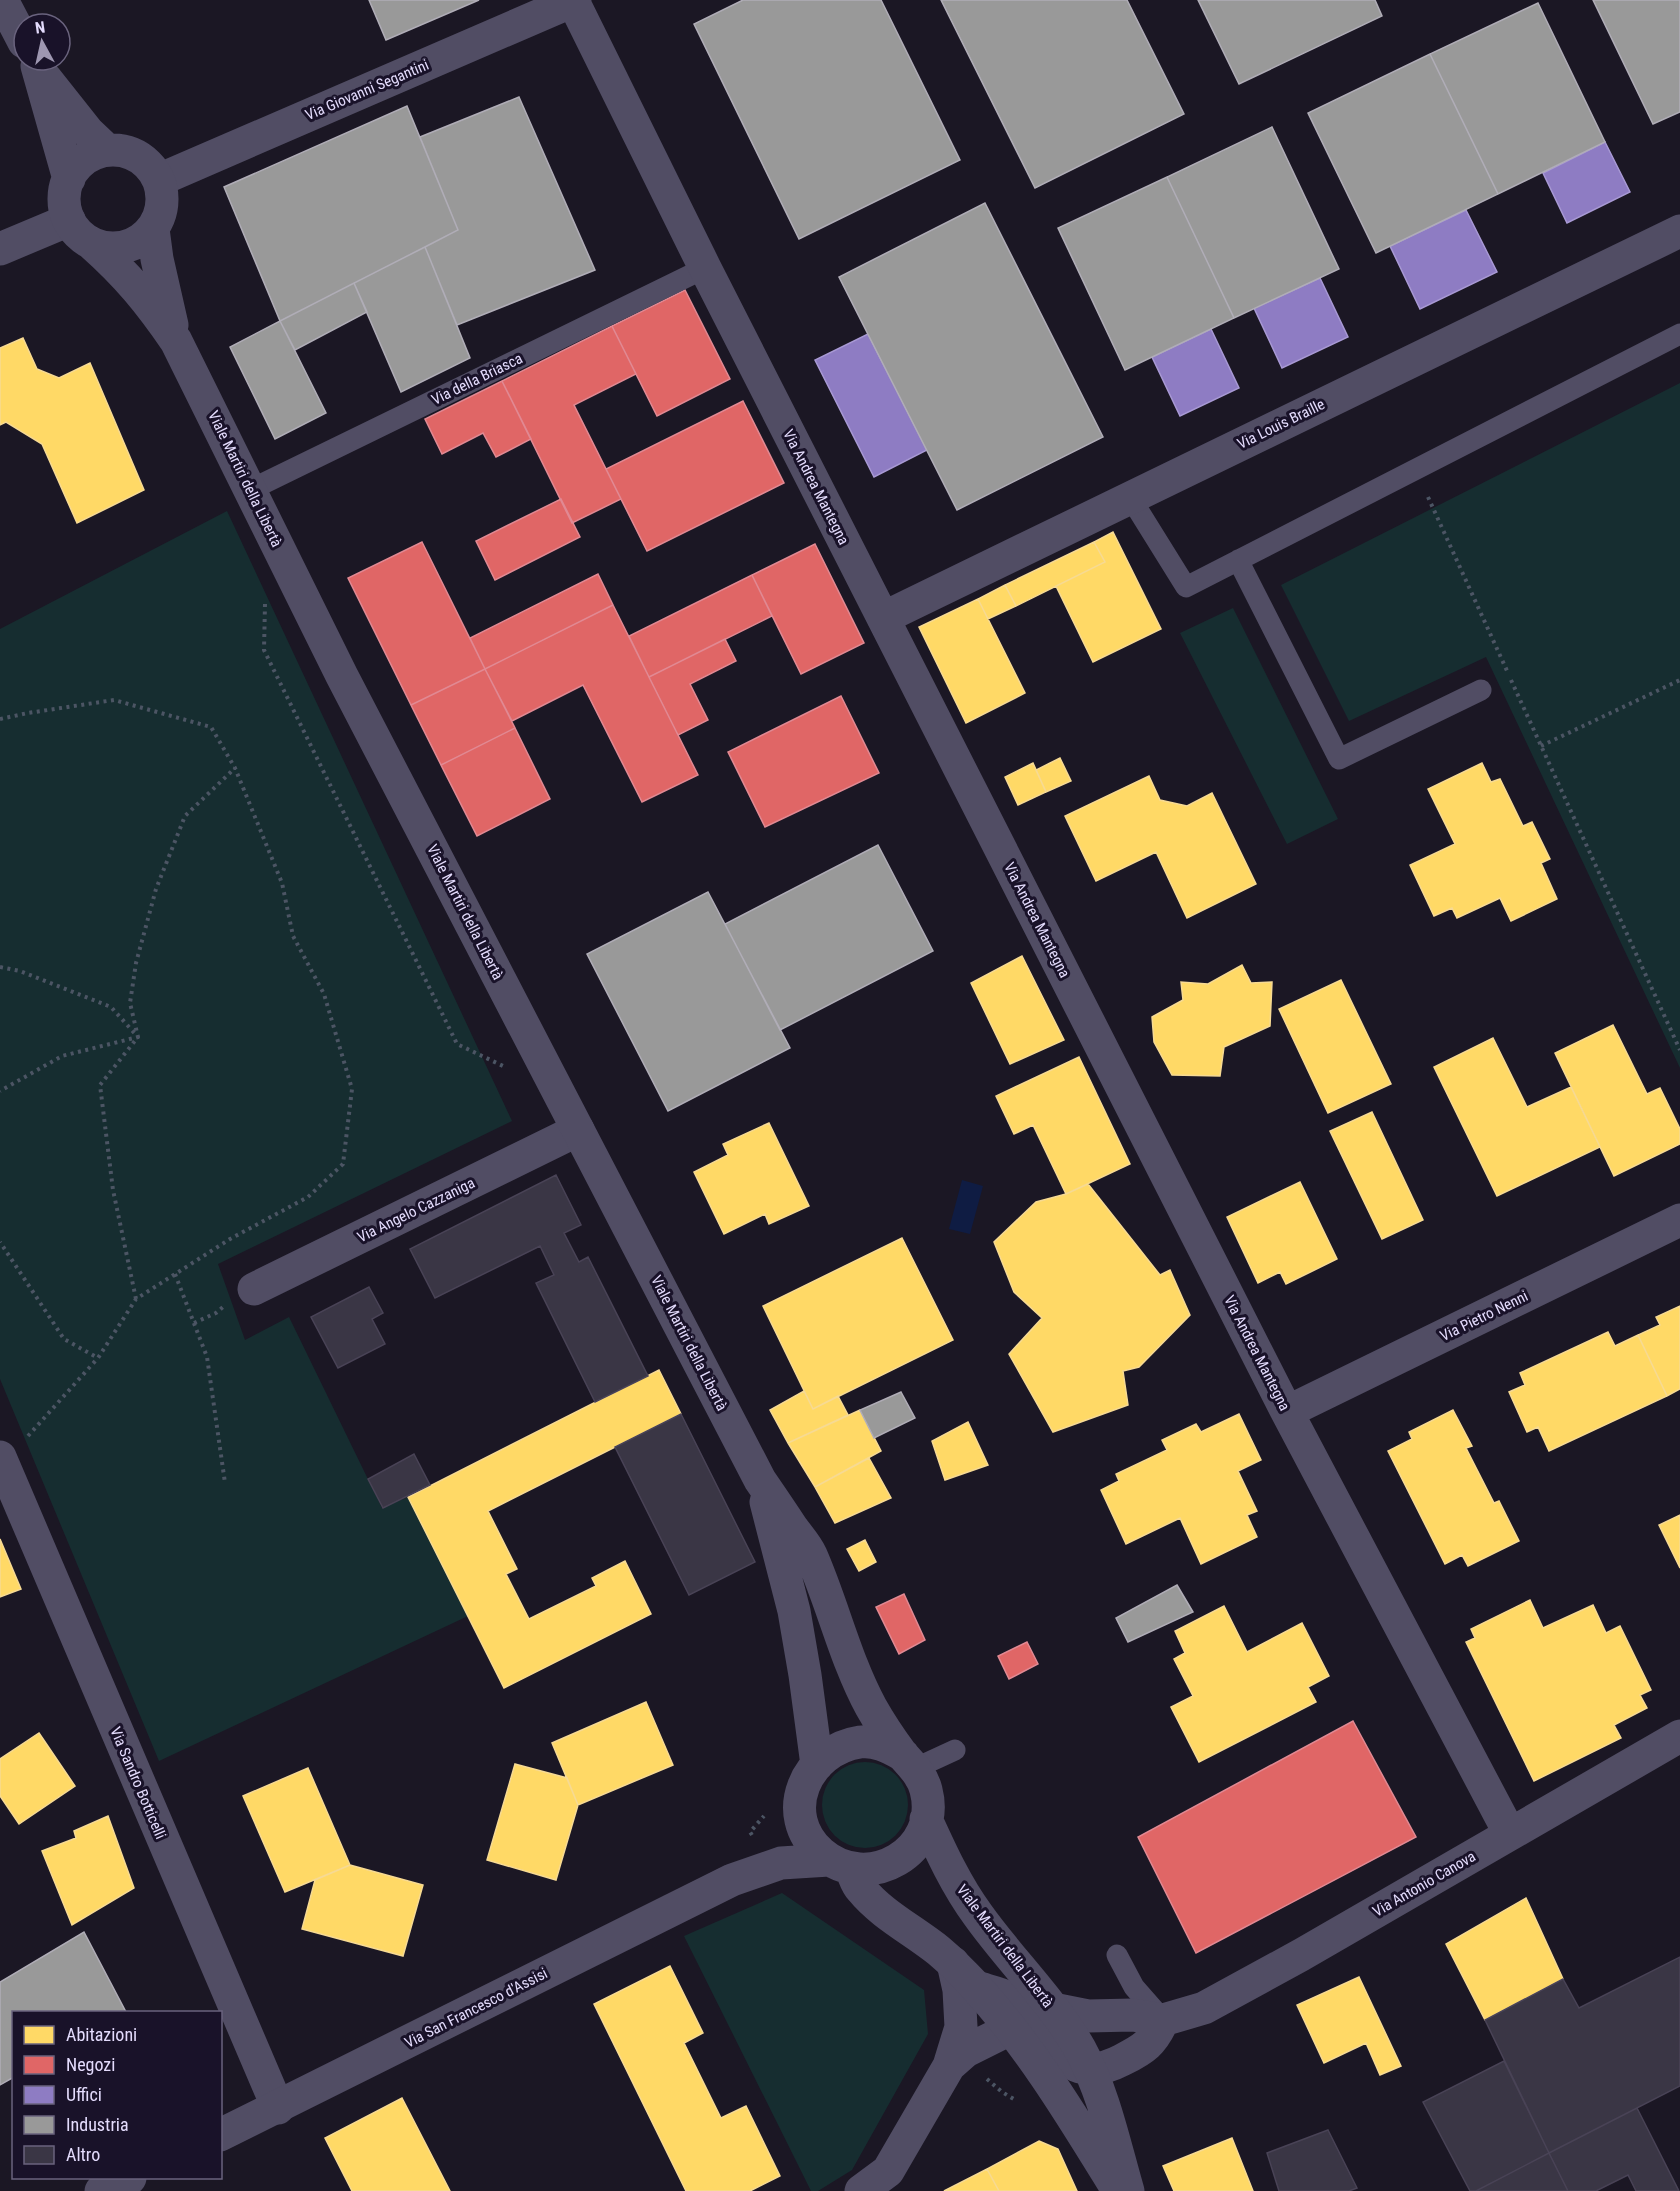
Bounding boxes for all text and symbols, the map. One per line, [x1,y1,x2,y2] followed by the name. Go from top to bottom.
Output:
[12,12,72,72] north arrow
[34,18,46,38] text: N
[303,56,431,124] street label: Via Giovanni Segantini
[429,349,525,409] street label: Via della Briasca
[1234,395,1328,453] street label: Via Louis Braille
[204,408,286,550] street label: Viale Martiri della Libertà
[779,426,853,548] street label: Via Andrea Mantegna
[423,841,507,983] street label: Viale Martiri della Libertà
[1000,859,1074,981] street label: Via Andrea Mantegna
[354,1174,478,1246] street label: Via Angelo Cazzaniga
[647,1272,731,1414] street label: Viale Martiri della Libertà
[1437,1287,1531,1345] street label: Via Pietro Nenni
[1220,1292,1294,1414] street label: Via Andrea Mantegna
[106,1724,170,1842] street label: Via Sandro Botticelli
[1369,1847,1479,1921] street label: Via Antonio Canova
[953,1881,1057,2011] street label: Viale Martiri della Libertà
[402,1964,550,2052] street label: Via San Francesco d'Assisi
[12,2011,222,2179] legend
[66,2024,137,2045] text: Abitazioni
[66,2054,115,2075] text: Negozi
[66,2084,102,2105] text: Uffici
[66,2114,129,2135] text: Industria
[66,2144,100,2165] text: Altro

